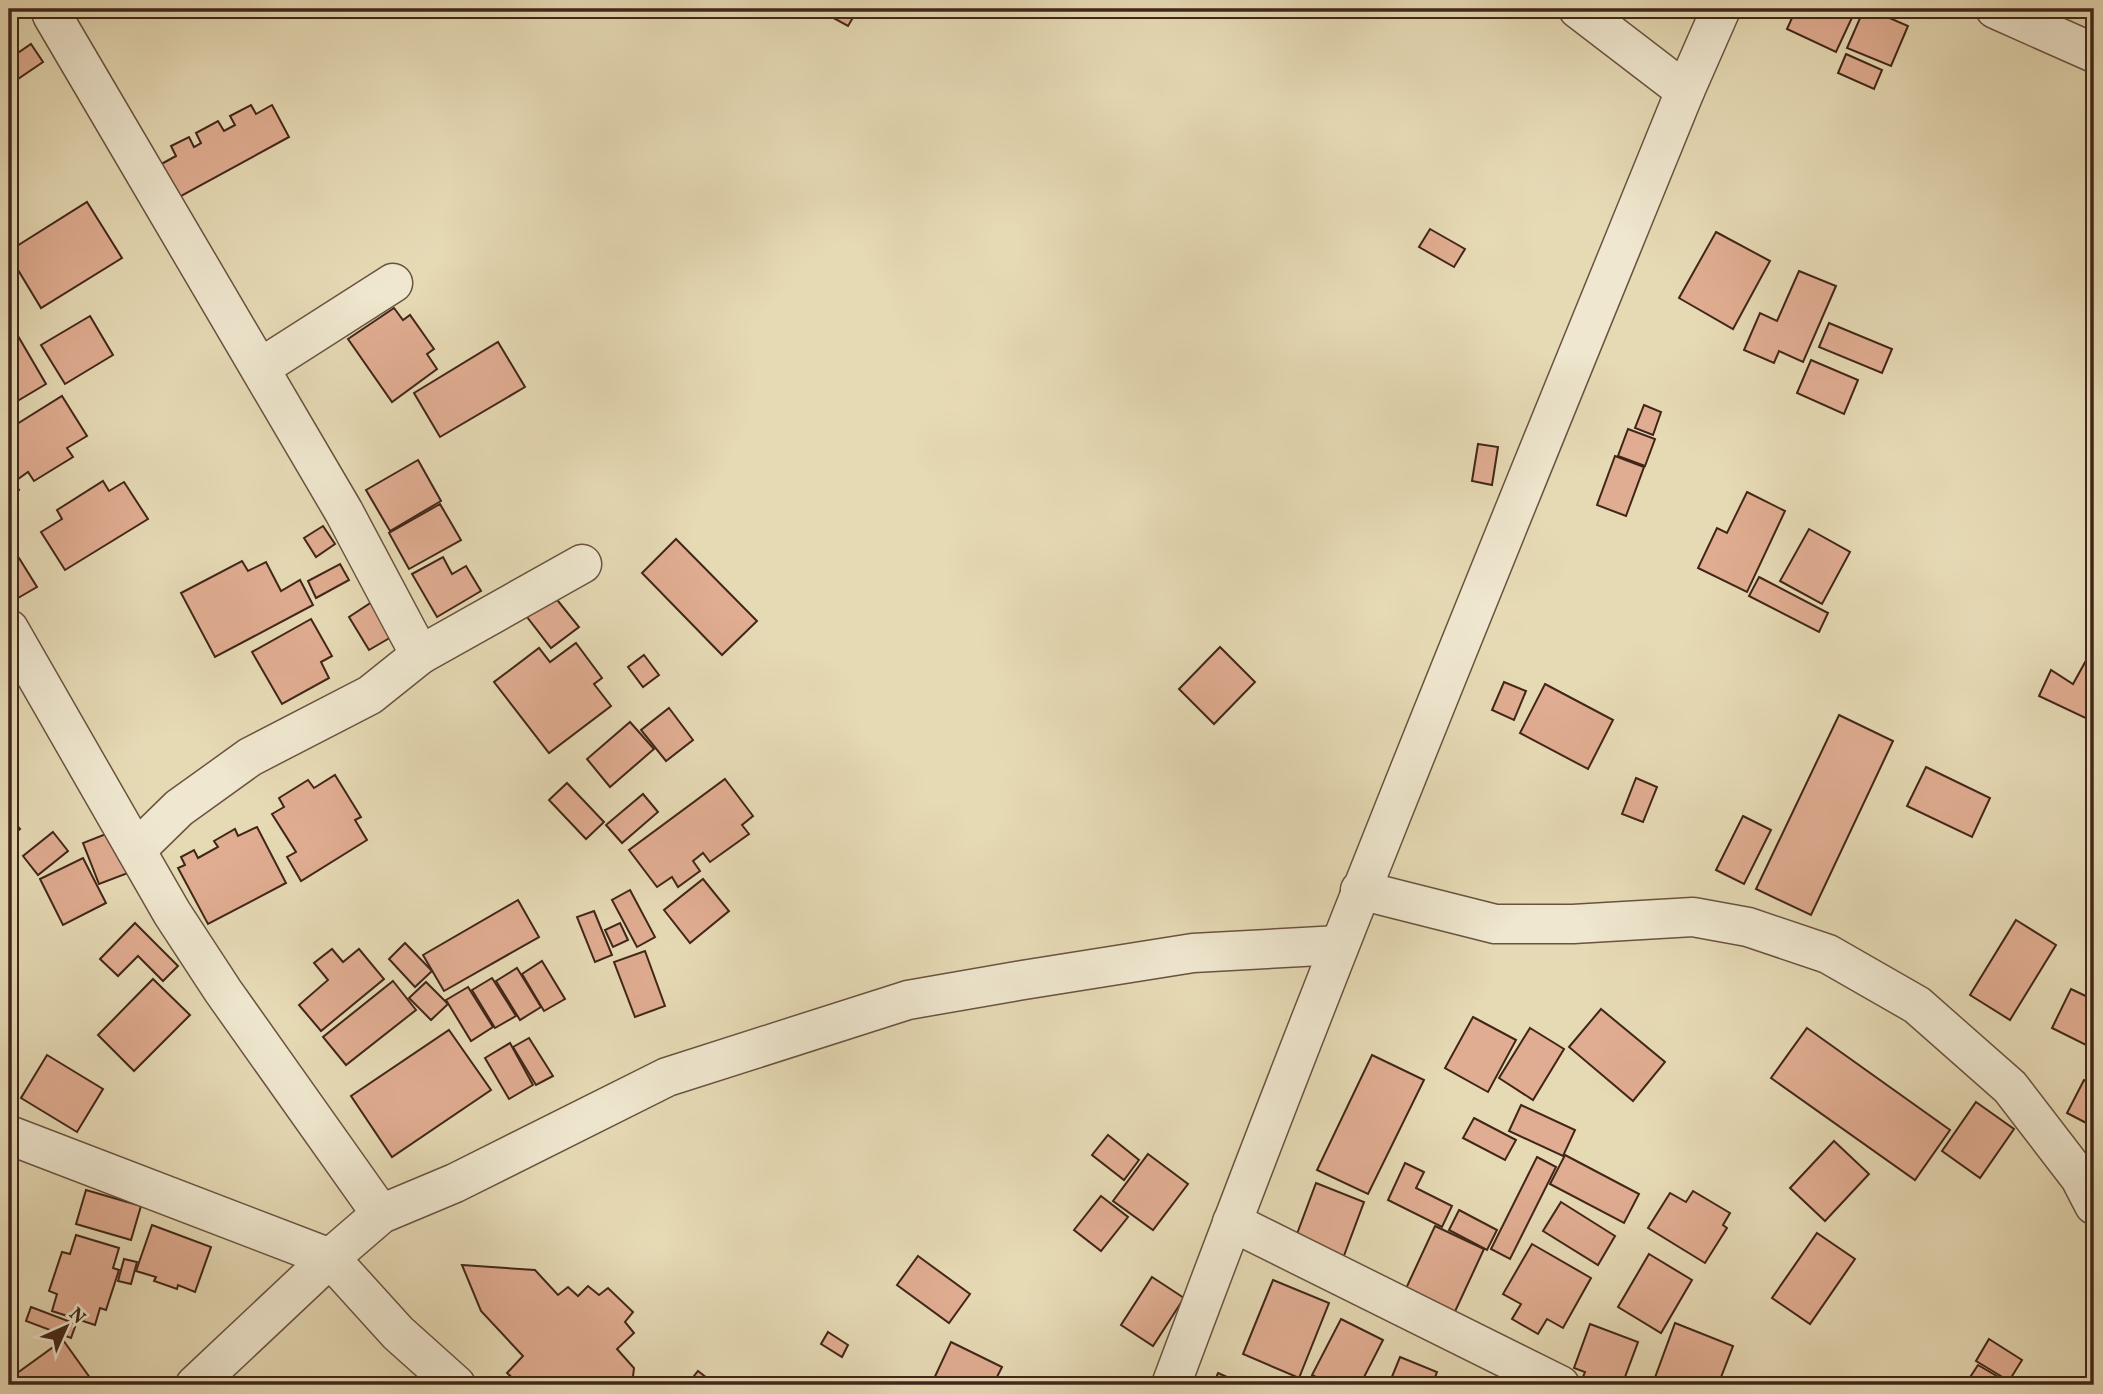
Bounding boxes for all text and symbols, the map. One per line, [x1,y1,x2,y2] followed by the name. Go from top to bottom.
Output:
[32,1292,102,1362] north arrow
[63,1302,91,1331] text: N

